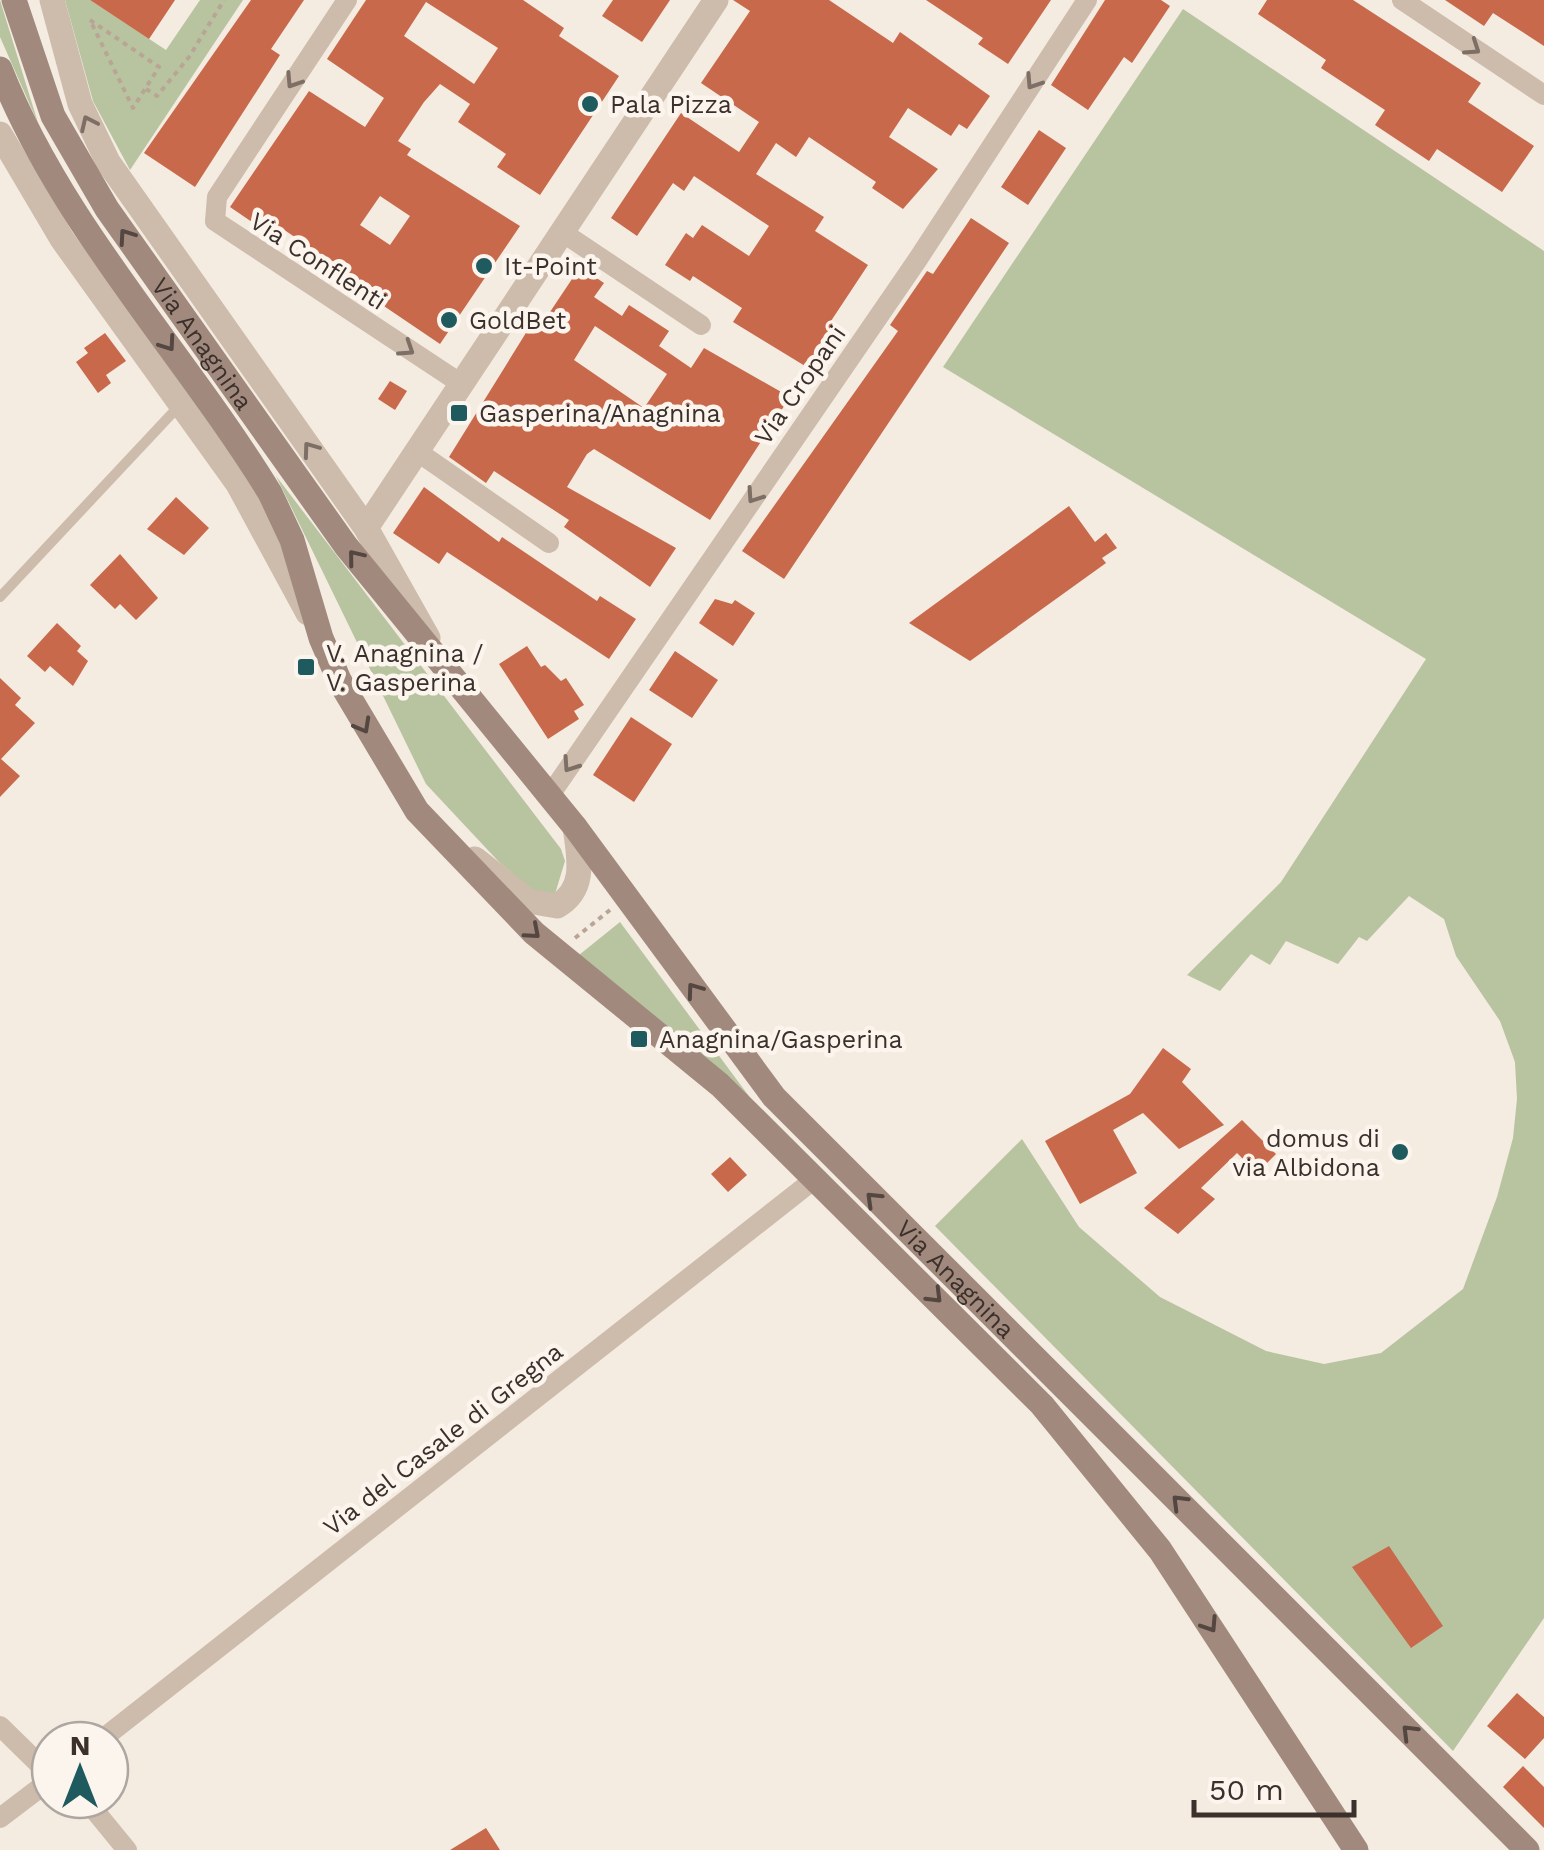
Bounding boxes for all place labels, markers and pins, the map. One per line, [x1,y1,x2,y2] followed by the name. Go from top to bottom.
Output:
[610,90,732,119] place label: Pala Pizza
[579,93,601,115] marker: Pala Pizza
[504,252,597,281] place label: It-Point
[473,255,495,277] marker: It-Point
[469,306,567,335] place label: GoldBet
[438,309,460,331] marker: GoldBet
[479,399,721,428] place label: Gasperina/Anagnina
[448,402,470,424] marker: Gasperina/Anagnina
[326,639,484,697] place label: V. Anagnina / V. Gasperina
[295,656,317,678] marker: V. Anagnina / V. Gasperina
[659,1025,903,1054] place label: Anagnina/Gasperina
[628,1028,650,1050] marker: Anagnina/Gasperina
[1232,1124,1380,1182] place label: domus di via Albidona
[1389,1141,1411,1163] marker: domus di via Albidona

